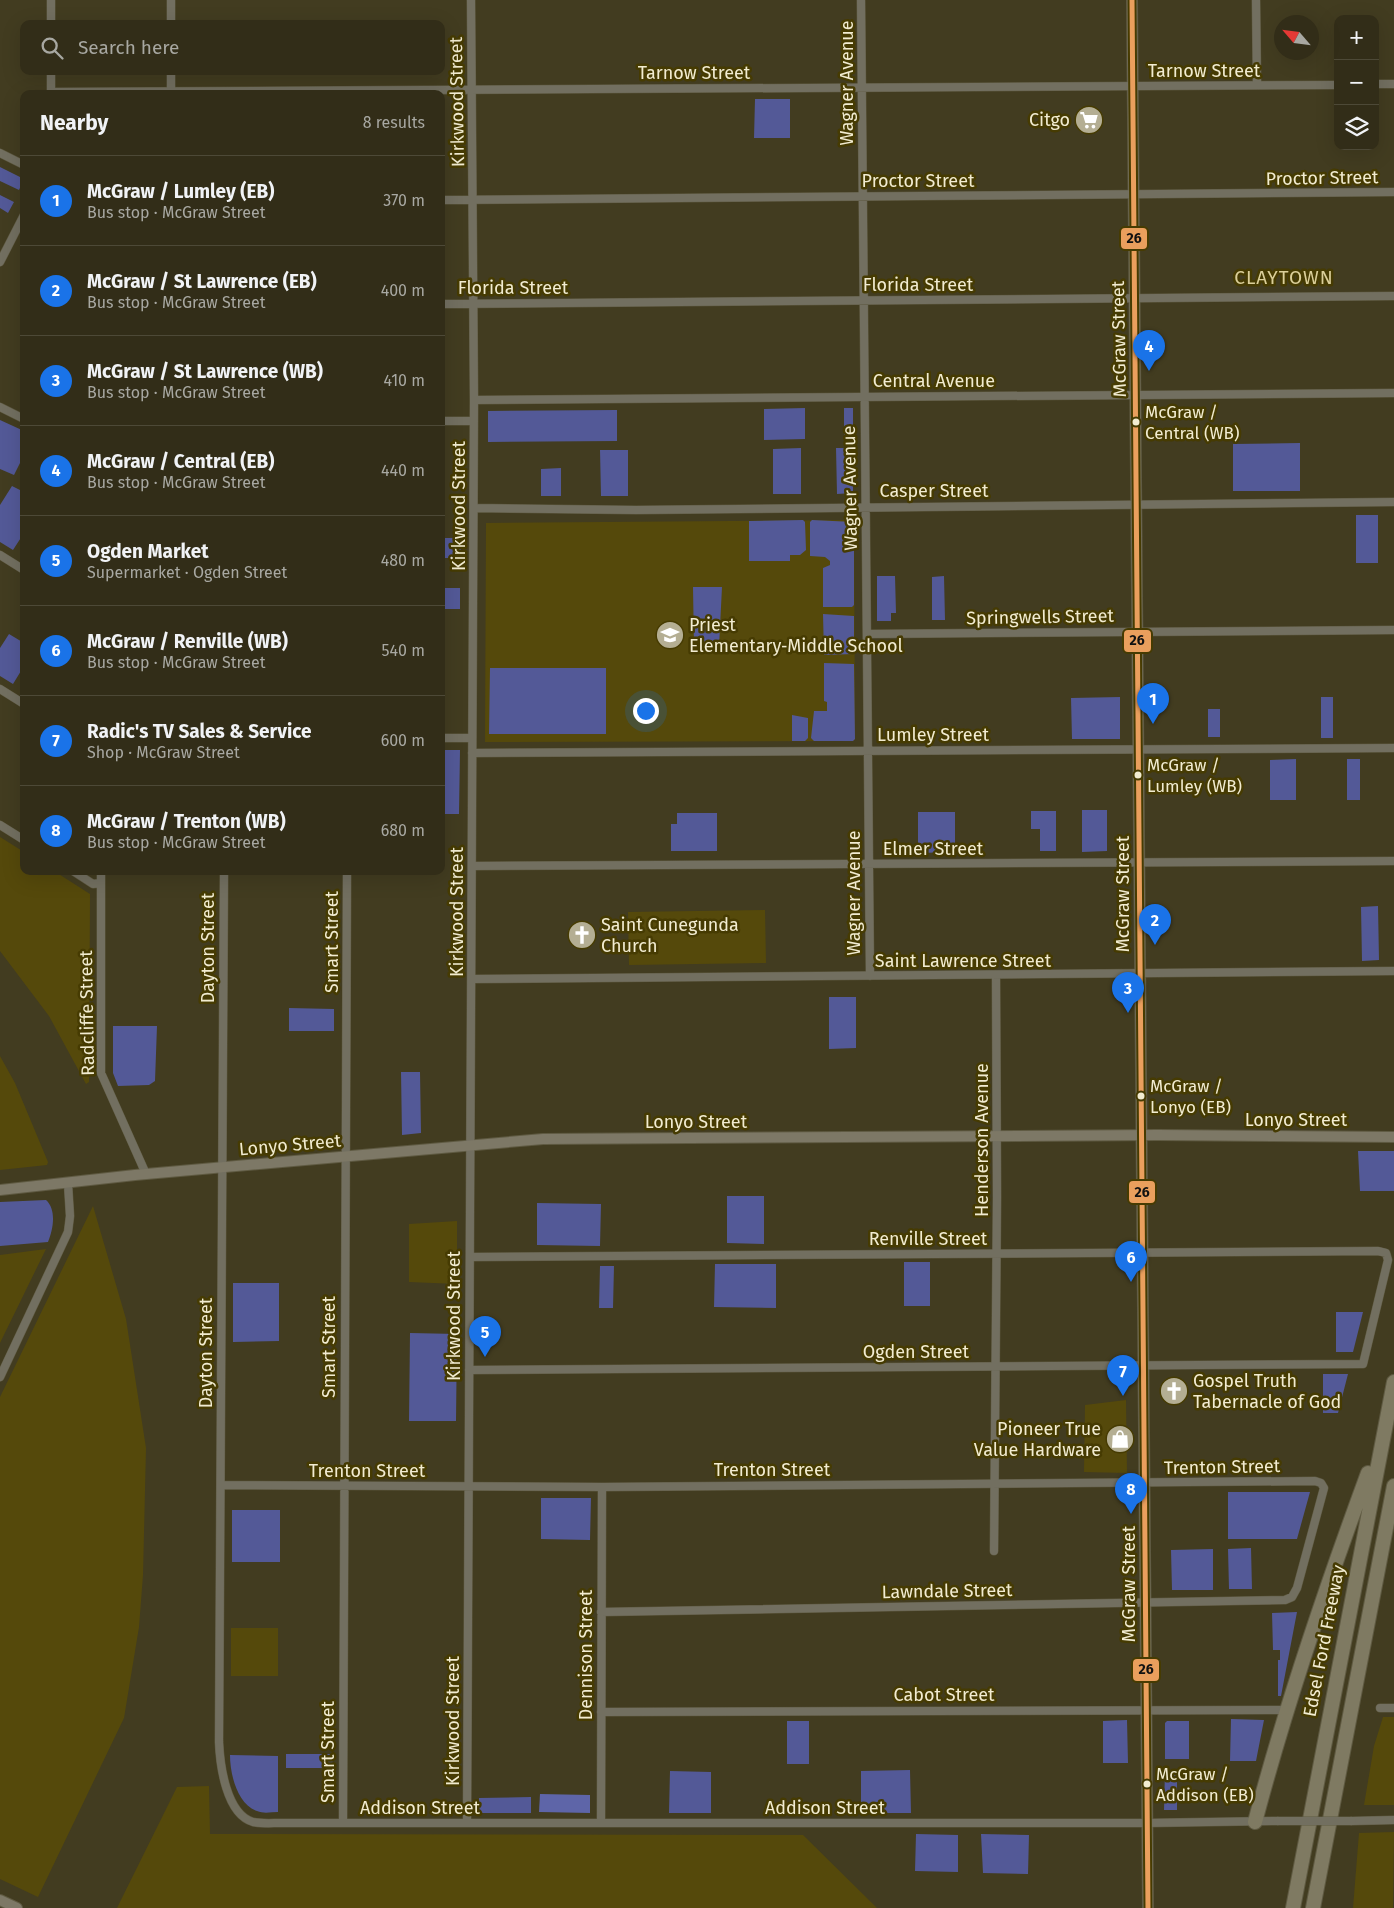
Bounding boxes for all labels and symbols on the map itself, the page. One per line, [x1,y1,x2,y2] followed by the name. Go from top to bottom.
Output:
[1274,15,1319,60] north arrow
[836,20,858,146] street label: Wagner Avenue
[445,36,469,167] street label: Kirkwood Street
[1148,60,1261,82] street label: Tarnow Street
[638,62,751,84] street label: Tarnow Street
[1074,105,1104,135] supermarket icon: Citgo
[1029,109,1070,131] place label: Citgo
[1265,166,1379,190] street label: Proctor Street
[862,170,975,192] street label: Proctor Street
[1120,227,1148,250] line badge: 26
[1126,230,1142,247] text: 26
[1234,266,1334,289] district label: CLAYTOWN
[863,274,974,296] street label: Florida Street
[458,277,569,299] street label: Florida Street
[1107,280,1131,397] street label: McGraw Street
[1133,330,1165,371] pin: 4
[873,370,995,392] street label: Central Avenue
[1145,402,1239,444] place label: McGraw / Central (WB)
[1131,417,1141,427] marker: McGraw / Central (WB)
[838,425,862,551] street label: Wagner Avenue
[448,440,470,571] street label: Kirkwood Street
[880,480,989,502] street label: Casper Street
[966,605,1115,629] street label: Springwells Street
[689,614,903,657] place label: Priest Elementary‑Middle School
[655,620,685,650] school or university icon: Priest Elementary‑Middle School
[1123,629,1152,653] line badge: 26
[1129,632,1145,649] text: 26
[1137,683,1169,724] pin: 1
[633,698,659,724] your location
[877,724,989,746] street label: Lumley Street
[1147,755,1242,797] place label: McGraw / Lumley (WB)
[1133,770,1143,780] marker: McGraw / Lumley (WB)
[843,830,865,956] street label: Wagner Avenue
[1112,835,1134,952] street label: McGraw Street
[883,838,984,860] street label: Elmer Street
[446,846,468,977] street label: Kirkwood Street
[321,890,343,993] street label: Smart Street
[197,892,219,1003] street label: Dayton Street
[1139,904,1171,945] pin: 2
[601,914,739,957] place label: Saint Cunegunda Church
[567,920,597,950] church icon: Saint Cunegunda Church
[75,950,99,1076] street label: Radcliffe Street
[875,950,1052,972] street label: Saint Lawrence Street
[1112,972,1144,1013] pin: 3
[971,1063,993,1217] street label: Henderson Avenue
[1150,1076,1231,1118] place label: McGraw / Lonyo (EB)
[1136,1091,1146,1101] marker: McGraw / Lonyo (EB)
[1245,1109,1348,1131] street label: Lonyo Street
[645,1111,748,1133] street label: Lonyo Street
[238,1130,342,1160] street label: Lonyo Street
[1128,1180,1156,1204] line badge: 26
[1134,1184,1150,1201] text: 26
[869,1228,988,1250] street label: Renville Street
[1115,1241,1147,1282] pin: 6
[443,1250,465,1381] street label: Kirkwood Street
[318,1295,340,1398] street label: Smart Street
[195,1297,217,1408] street label: Dayton Street
[469,1316,501,1357] pin: 5
[863,1341,970,1363] street label: Ogden Street
[1107,1355,1139,1396] pin: 7
[1193,1370,1341,1413] place label: Gospel Truth Tabernacle of God
[1159,1376,1189,1406] church icon: Gospel Truth Tabernacle of God
[974,1418,1101,1461] place label: Pioneer True Value Hardware
[1105,1424,1135,1454] shop icon: Pioneer True Value Hardware
[1164,1455,1281,1479] street label: Trenton Street
[714,1459,831,1481] street label: Trenton Street
[309,1460,426,1482] street label: Trenton Street
[1115,1473,1147,1514] pin: 8
[1118,1525,1140,1642] street label: McGraw Street
[1298,1563,1350,1719] street label: Edsel Ford Freeway
[881,1579,1013,1603] street label: Lawndale Street
[575,1589,597,1720] street label: Dennison Street
[442,1655,464,1786] street label: Kirkwood Street
[1132,1658,1160,1682] line badge: 26
[1138,1661,1154,1678] text: 26
[894,1684,995,1706] street label: Cabot Street
[317,1700,339,1803] street label: Smart Street
[1156,1764,1254,1806] place label: McGraw / Addison (EB)
[1142,1779,1152,1789] marker: McGraw / Addison (EB)
[360,1797,480,1819] street label: Addison Street
[765,1797,885,1819] street label: Addison Street

